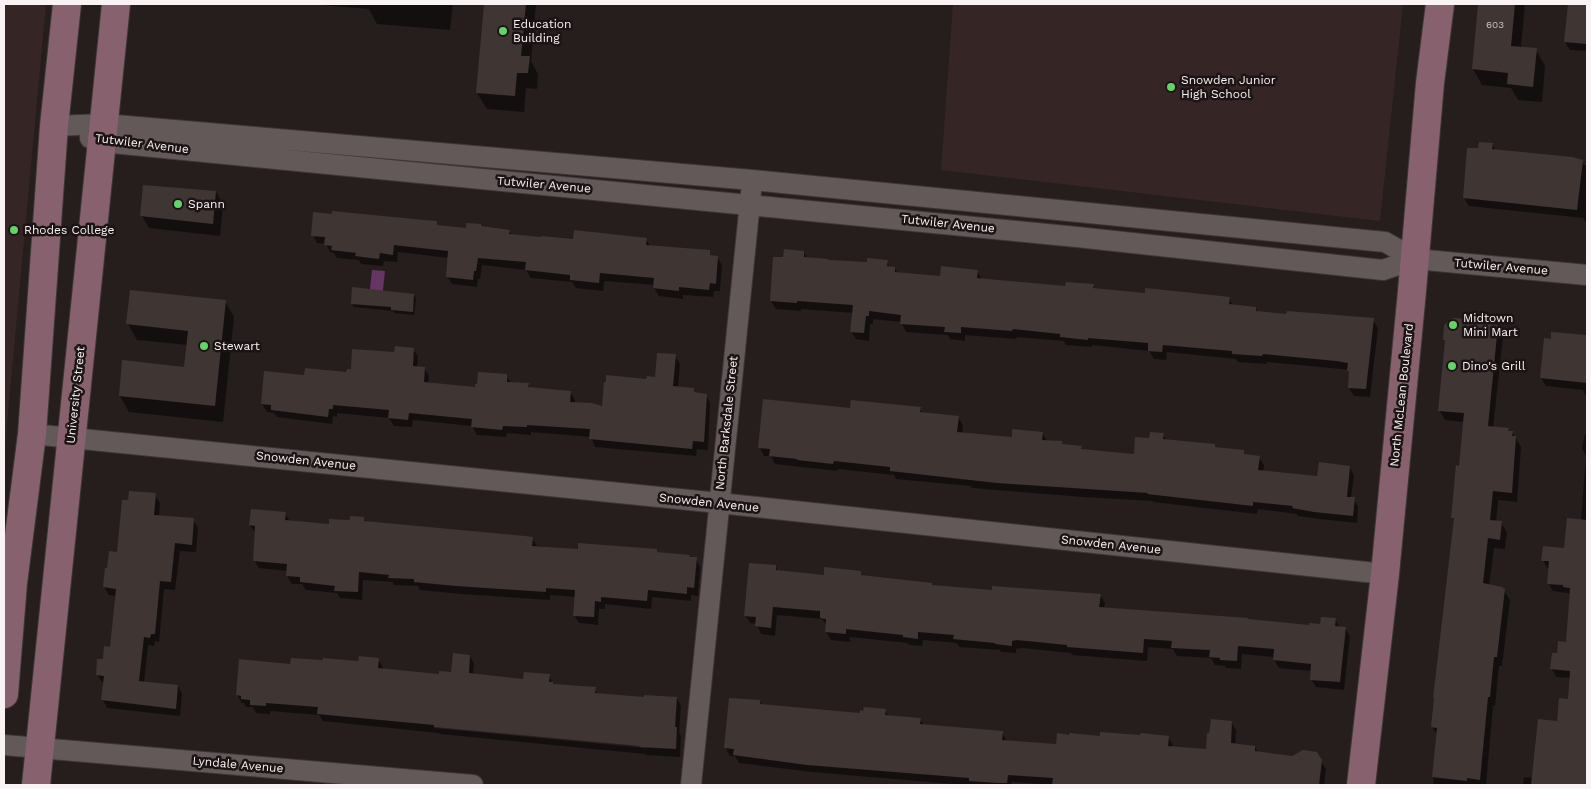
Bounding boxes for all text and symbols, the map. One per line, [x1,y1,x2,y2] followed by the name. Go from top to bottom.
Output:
[513,17,571,45] place label: Education Building
[1486,19,1504,31] house number: 603
[497,25,509,37] marker: Education Building
[1181,73,1276,101] place label: Snowden Junior High School
[1165,81,1177,93] marker: Snowden Junior High School
[94,131,190,157] street label: Tutwiler Avenue
[496,174,592,196] street label: Tutwiler Avenue
[188,197,225,211] place label: Spann
[172,198,184,210] marker: Spann
[900,212,996,236] street label: Tutwiler Avenue
[24,223,114,237] place label: Rhodes College
[8,224,20,236] marker: Rhodes College
[1453,256,1549,278] street label: Tutwiler Avenue
[1463,311,1518,339] place label: Midtown Mini Mart
[1447,319,1459,331] marker: Midtown Mini Mart
[1387,323,1417,467] street label: North McLean Boulevard
[214,339,260,353] place label: Stewart
[198,340,210,352] marker: Stewart
[64,346,88,444] street label: University Street
[713,355,741,491] street label: North Barksdale Street
[1462,359,1525,373] place label: Dino's Grill
[1446,360,1458,372] marker: Dino's Grill
[255,449,357,473] street label: Snowden Avenue
[658,491,760,515] street label: Snowden Avenue
[1060,533,1162,557] street label: Snowden Avenue
[192,754,284,776] street label: Lyndale Avenue

